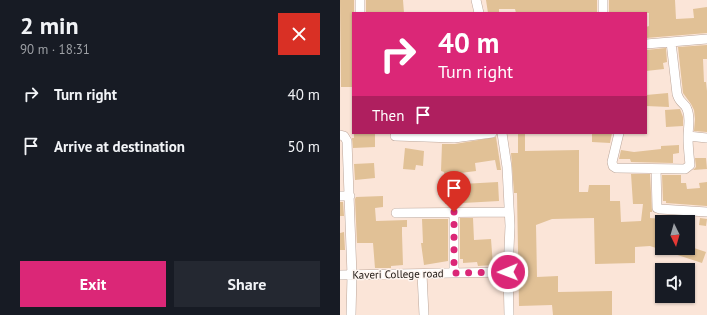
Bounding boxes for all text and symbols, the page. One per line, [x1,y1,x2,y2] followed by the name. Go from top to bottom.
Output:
[20,10,79,41] text: 2 min
[278,13,320,55] button: close
[438,24,499,61] text: 40 m
[372,28,424,80] icon: right
[20,41,90,58] text: 90 m · 18:31
[438,60,513,83] text: Turn right
[20,83,42,105] icon: right
[54,85,117,104] text: Turn right
[287,85,320,104] text: 40 m
[412,104,434,126] icon: arrive
[372,106,404,125] text: Then
[20,135,42,157] icon: arrive
[54,137,185,156] text: Arrive at destination
[287,137,320,156] text: 50 m
[437,171,471,212] pin
[443,177,465,199] icon: arrive
[655,215,695,255] north arrow
[655,215,695,303] map controls
[487,251,529,293] position arrow
[20,261,166,307] button: Exit
[174,261,320,307] button: Share
[655,263,695,303] button: sound
[352,266,444,282] street label: Kaveri College road

